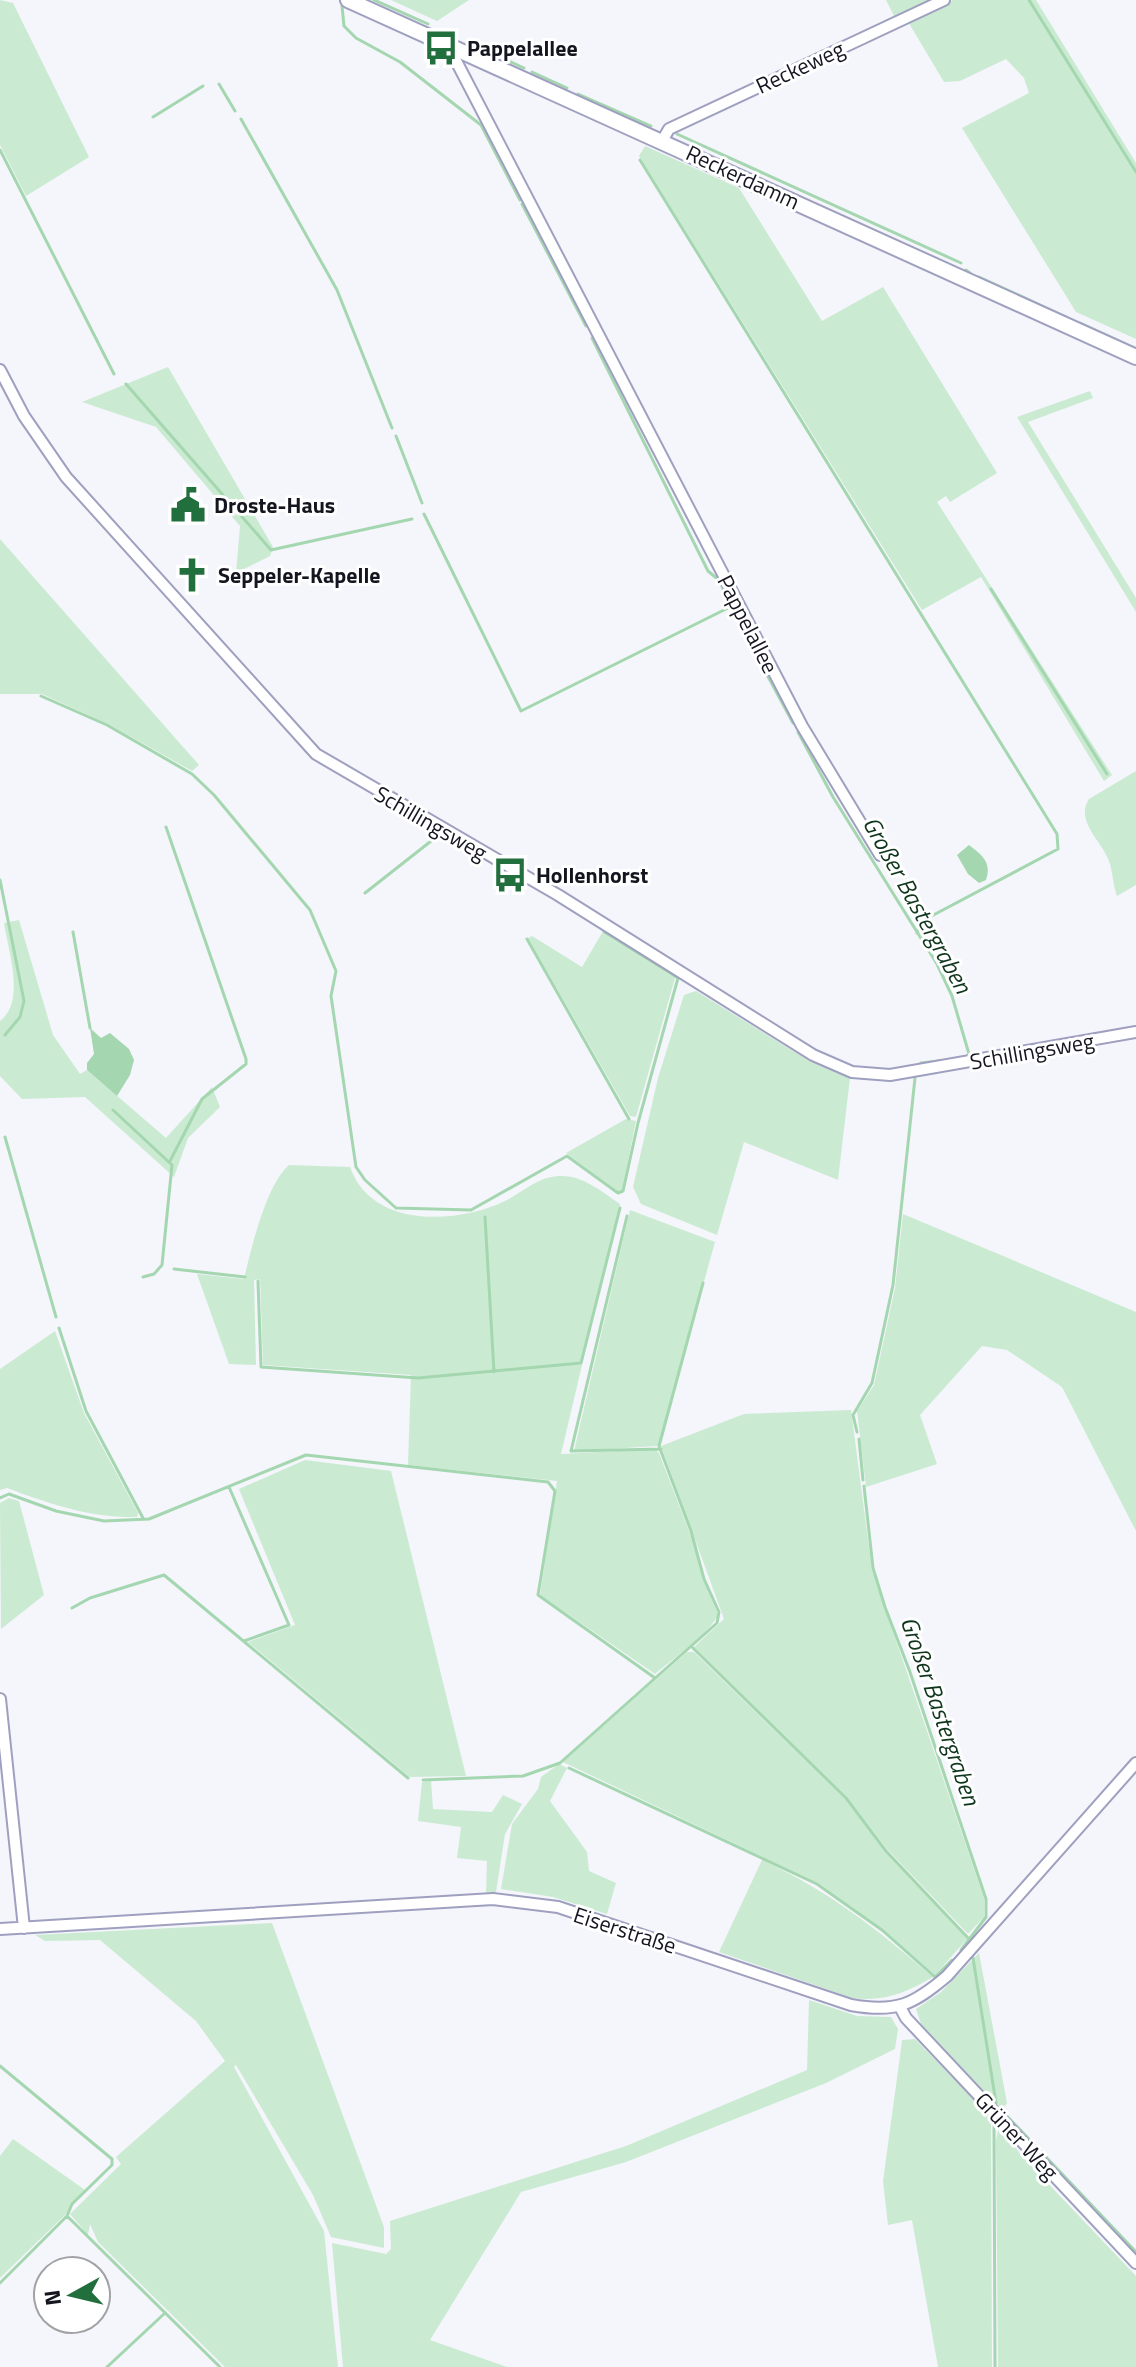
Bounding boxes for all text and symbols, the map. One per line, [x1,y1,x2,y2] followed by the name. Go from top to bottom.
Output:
[422,29,460,67] bus stop icon: Pappelallee
[467,31,578,65] place label: Pappelallee
[750,32,850,102] street label: Reckeweg
[680,136,806,218] street label: Reckerdamm
[169,486,207,524] public building icon: Droste-Haus
[214,488,335,522] place label: Droste-Haus
[173,556,211,594] church icon: Seppeler-Kapelle
[218,558,381,592] place label: Seppeler-Kapelle
[709,569,787,679] street label: Pappelallee
[368,777,494,869] street label: Schillingsweg
[854,809,982,1001] water label: Großer Bastergraben
[491,856,529,894] bus stop icon: Hollenhorst
[536,858,648,892] place label: Hollenhorst
[967,1023,1097,1079] street label: Schillingsweg
[892,1611,990,1811] water label: Großer Bastergraben
[569,1897,681,1963] street label: Eiserstraße
[967,2084,1067,2188] street label: Grüner Weg
[32,2255,112,2335] north arrow
[34,2288,70,2308] text: N

